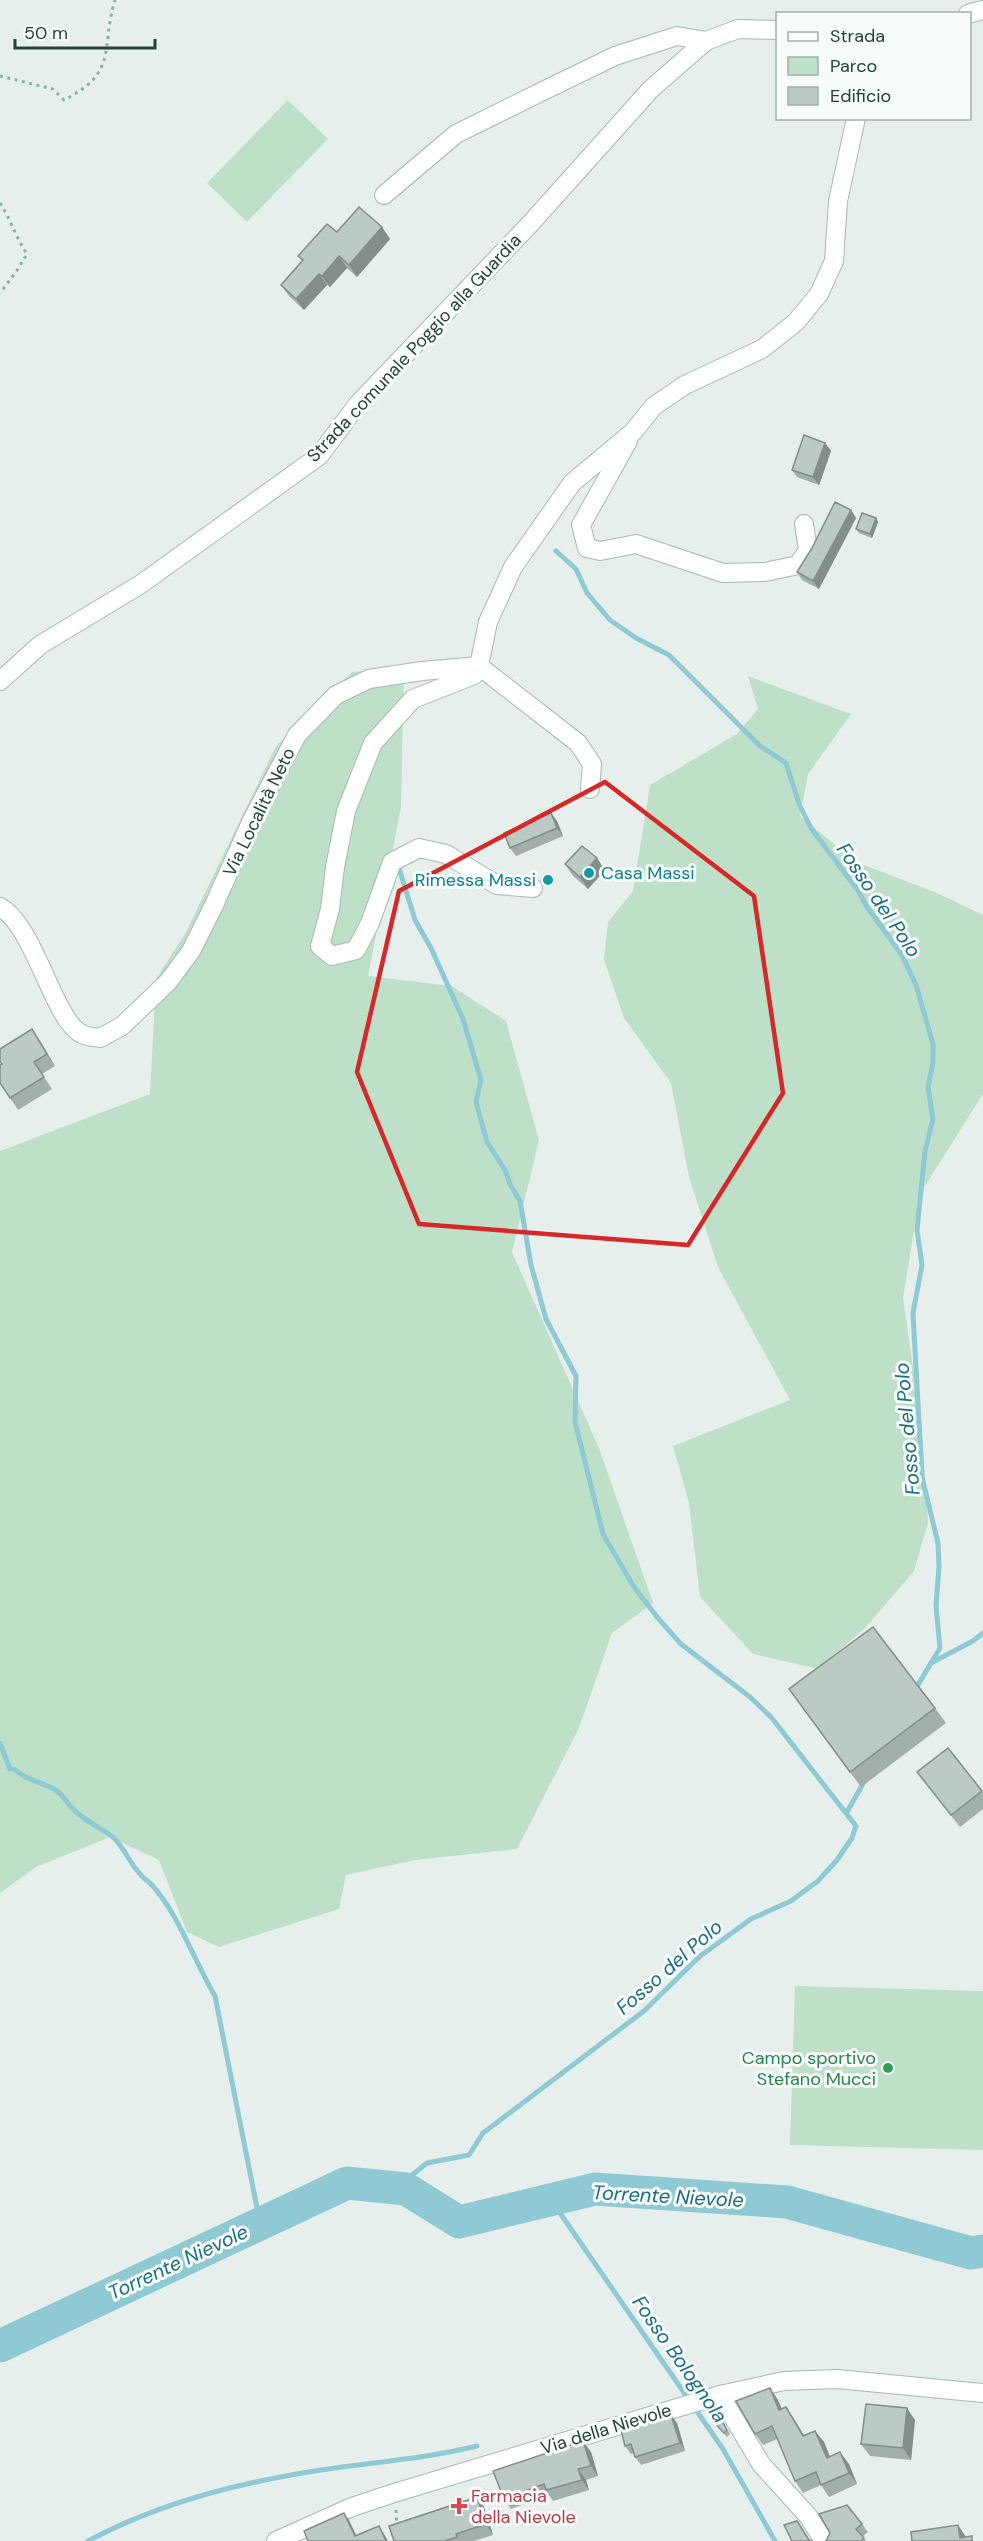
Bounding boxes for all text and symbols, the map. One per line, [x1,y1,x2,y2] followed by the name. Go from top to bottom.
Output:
[15,12,154,50] scale bar
[776,12,971,120] legend
[24,21,68,45] text: 50 m
[830,24,885,48] text: Strada
[830,54,877,78] text: Parco
[830,84,891,108] text: Edificio
[301,229,527,467] street label: Strada comunale Poggio alla Guardia
[217,744,301,880] street label: Via Località Neto
[831,838,927,962] water label: Fosso del Polo
[601,861,695,885] place label: Casa Massi
[582,866,596,880] marker: Casa Massi
[415,868,536,892] place label: Rimessa Massi
[541,873,555,887] marker: Rimessa Massi
[888,1362,926,1496] water label: Fosso del Polo
[610,1914,728,2020] water label: Fosso del Polo
[742,2046,876,2091] place label: Campo sportivo Stefano Mucci
[881,2061,895,2075] marker: Campo sportivo Stefano Mucci
[592,2179,744,2213] water label: Torrente Nievole
[104,2218,252,2306] water label: Torrente Nievole
[627,2290,733,2428] water label: Fosso Bolognola
[538,2398,674,2460] street label: Via della Nievole
[471,2484,576,2529] place label: Farmacia della Nievole
[452,2499,466,2513] marker: Farmacia della Nievole

